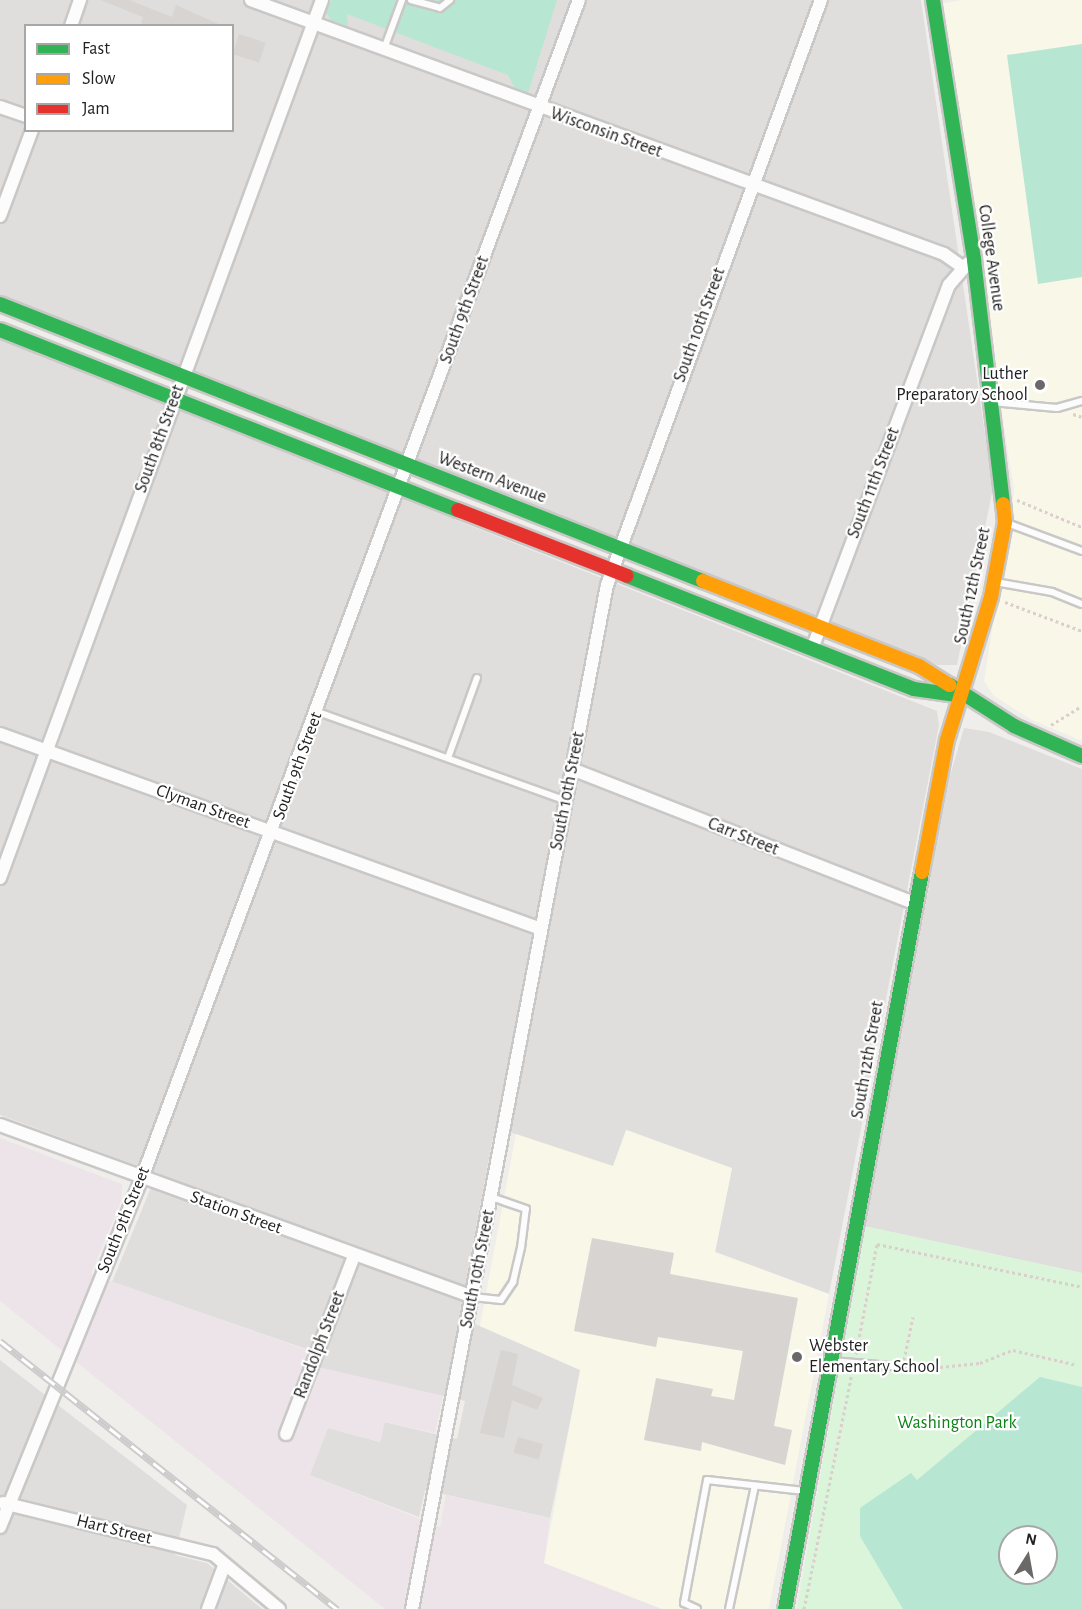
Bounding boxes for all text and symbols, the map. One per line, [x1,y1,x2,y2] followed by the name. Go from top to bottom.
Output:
[24,24,234,132] legend
[82,40,110,58] text: Fast
[82,70,115,88] text: Slow
[82,100,110,118] text: Jam
[547,103,665,163] street label: Wisconsin Street
[973,203,1009,313] street label: College Avenue
[436,253,494,367] street label: South 9th Street
[669,265,731,385] street label: South 10th Street
[896,364,1028,406] place label: Luther Preparatory School
[1033,378,1047,392] marker: Luther Preparatory School
[130,382,190,496] street label: South 8th Street
[843,424,905,542] street label: South 11th Street
[435,447,549,509] street label: Western Avenue
[950,526,996,646] street label: South 12th Street
[269,709,327,823] street label: South 9th Street
[546,730,590,852] street label: South 10th Street
[153,780,253,834] street label: Clyman Street
[704,813,782,861] street label: Carr Street
[847,1000,889,1120] street label: South 12th Street
[93,1164,155,1276] street label: South 9th Street
[187,1186,285,1240] street label: Station Street
[456,1208,500,1330] street label: South 10th Street
[290,1288,350,1402] street label: Randolph Street
[809,1336,939,1378] place label: Webster Elementary School
[790,1350,804,1364] marker: Webster Elementary School
[897,1412,1017,1434] park label: Washington Park
[74,1510,154,1550] street label: Hart Street
[998,1525,1058,1585] north arrow
[1024,1530,1038,1548] text: N

